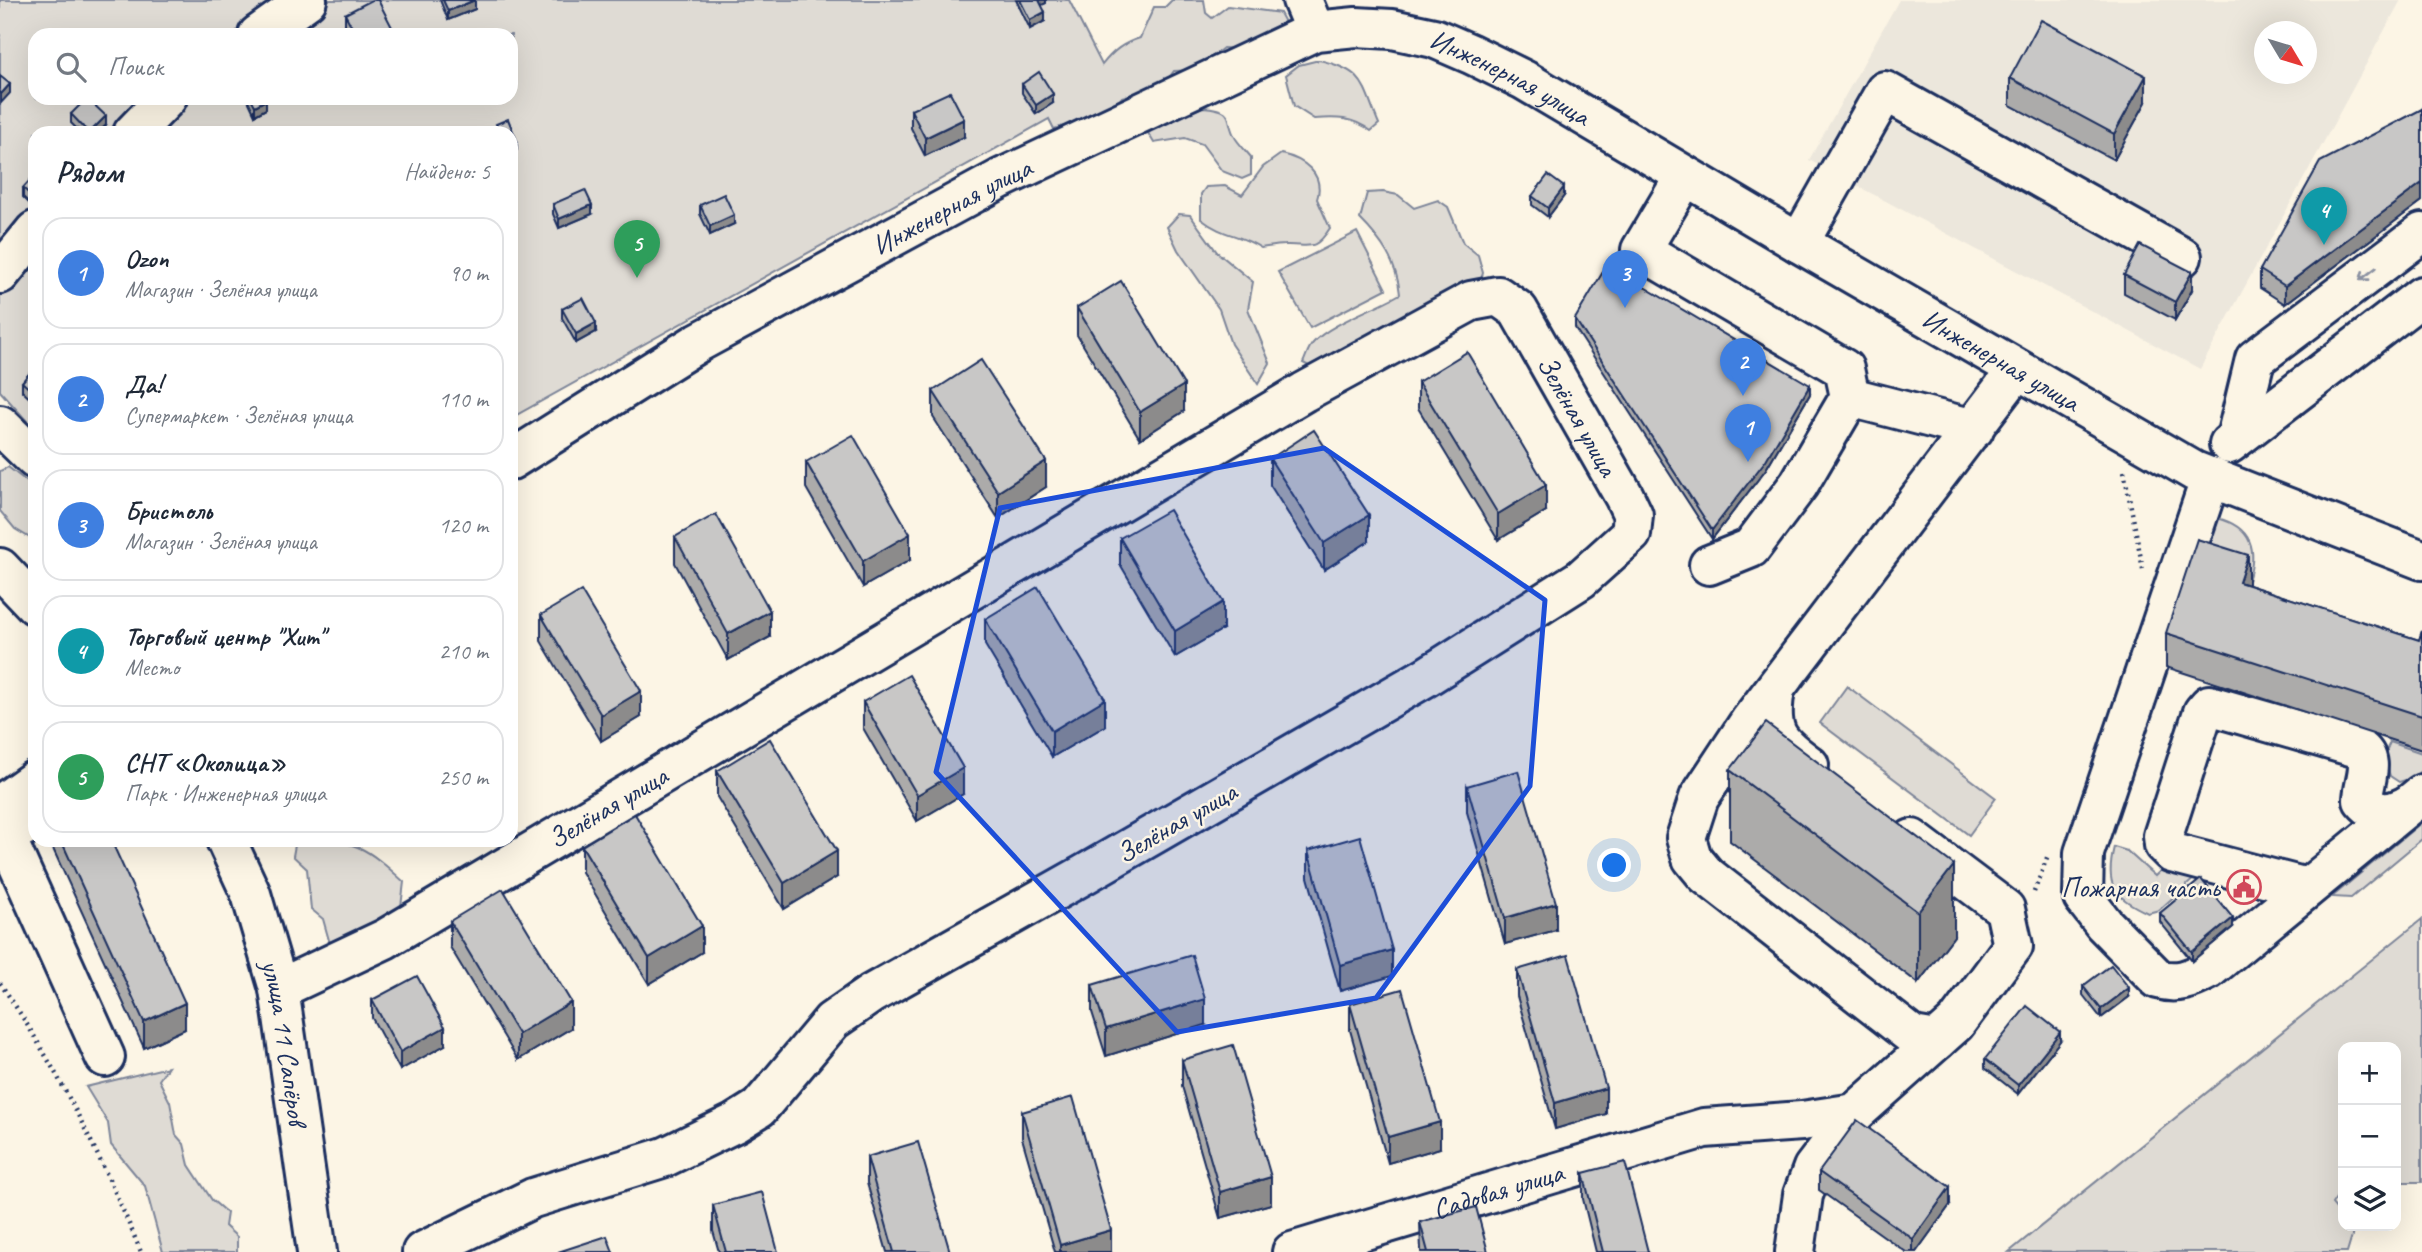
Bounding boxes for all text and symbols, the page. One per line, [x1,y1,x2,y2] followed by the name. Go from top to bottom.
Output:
[1425,21,1598,134] street label: Инженерная улица
[2254,21,2317,84] north arrow
[28,28,518,105] search box
[52,48,90,86] icon: search
[108,50,163,83] text: Поиск
[866,149,1039,263] street label: Инженерная улица
[56,153,123,191] text: Рядом
[404,157,490,186] text: Найдено: 5
[2301,187,2347,245] pin: 4
[614,220,660,278] pin: 5
[125,242,168,275] text: Ozon
[1602,250,1648,308] pin: 3
[76,259,86,288] text: 1
[449,259,488,288] text: 90 m
[2358,266,2377,281] one-way arrow
[125,275,317,304] text: Магазин · Зелёная улица
[1916,301,2087,420] street label: Инженерная улица
[1720,338,1766,396] pin: 2
[1529,349,1627,484] street label: Зелёная улица
[125,368,161,401] text: Да!
[76,385,86,414] text: 2
[439,385,488,414] text: 110 m
[125,401,352,430] text: Супермаркет · Зелёная улица
[1725,404,1771,462] pin: 1
[125,494,212,527] text: Бристоль
[76,511,86,540] text: 3
[439,511,488,540] text: 120 m
[125,527,317,556] text: Магазин · Зелёная улица
[125,620,324,653] text: Торговый центр "Хит"
[76,637,86,666] text: 4
[439,637,488,666] text: 210 m
[125,653,179,682] text: Место
[125,746,286,779] text: СНТ «Околица»
[541,757,675,856] street label: Зелёная улица
[76,763,86,792] text: 5
[439,763,488,792] text: 250 m
[1110,773,1244,871] street label: Зелёная улица
[125,779,326,808] text: Парк · Инженерная улица
[1597,848,1631,882] your location
[2225,868,2263,906] public building icon: Пожарная часть
[2061,870,2222,905] place label: Пожарная часть
[253,953,316,1132] street label: улица 11 Сапёров
[2338,1042,2401,1231] map controls
[2338,1042,2401,1105] button: +
[2338,1105,2401,1168] button: −
[1429,1154,1569,1227] street label: Садовая улица
[2338,1168,2401,1231] button: layers

